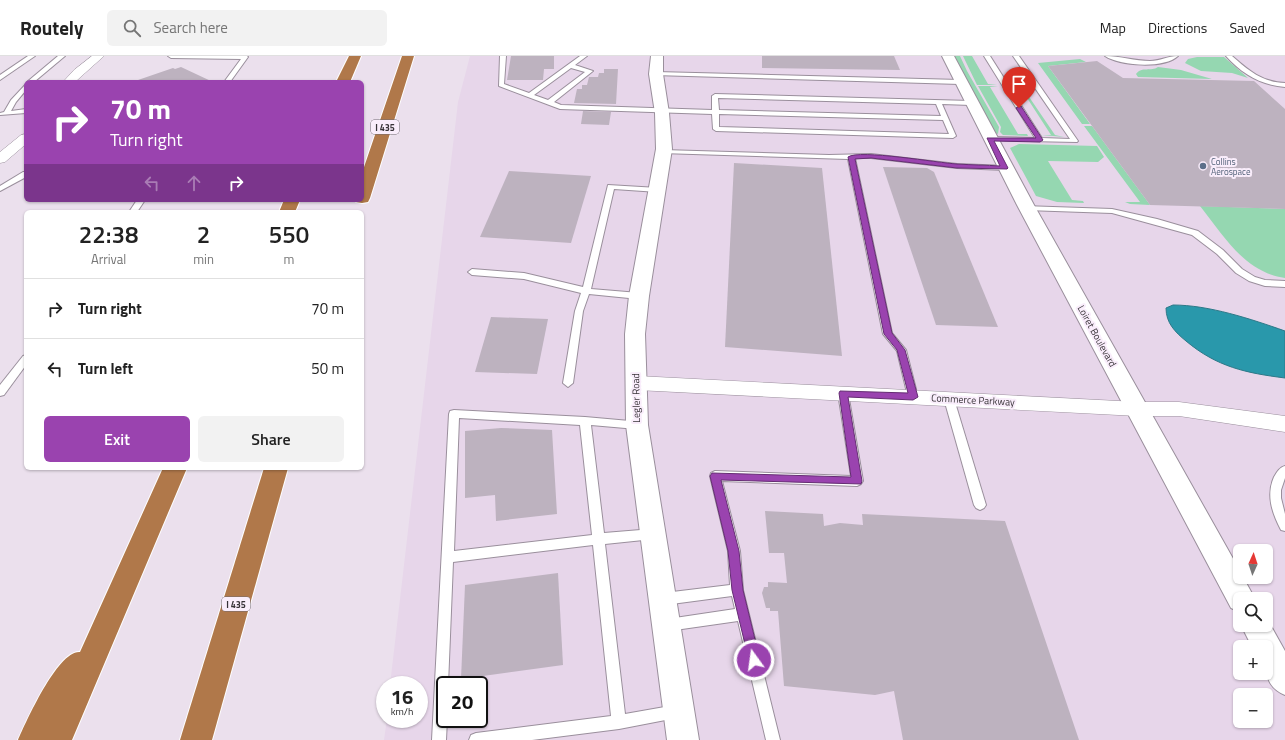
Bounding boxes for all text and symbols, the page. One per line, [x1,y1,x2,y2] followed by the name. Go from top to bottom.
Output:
[107,10,387,46] search box
[20,13,83,42] text: Routely
[153,16,228,39] text: Search here
[121,17,143,39] icon: search
[1100,17,1126,38] text: Map
[1148,17,1207,38] text: Directions
[1229,17,1265,38] text: Saved
[1002,67,1036,108] pin
[1008,73,1030,95] icon: arrive
[110,87,171,130] text: 70 m
[44,96,96,148] icon: right
[371,120,399,134] road number: I 435
[110,126,183,153] text: Turn right
[1211,155,1251,178] place label: Collins Aerospace
[1198,161,1208,171] marker: Collins Aerospace
[141,172,163,194] icon: left
[183,172,205,194] icon: ahead
[225,172,247,194] icon: right
[79,216,138,252] text: 22:38
[197,216,210,252] text: 2
[269,216,309,252] text: 550
[91,249,126,269] text: Arrival
[193,249,214,269] text: min
[284,249,294,269] text: m
[78,297,142,320] text: Turn right
[311,297,344,320] text: 70 m
[44,298,66,320] icon: right
[1074,302,1120,370] street label: Loiret Boulevard
[78,357,133,380] text: Turn left
[311,357,344,380] text: 50 m
[44,358,66,380] icon: left
[628,373,644,423] street label: Legler Road
[931,390,1015,410] street label: Commerce Parkway
[44,416,190,462] button: Exit
[198,416,344,462] button: Share
[1233,544,1273,584] north arrow
[1233,544,1273,728] map controls
[1233,592,1273,632] button: search
[222,597,250,611] road number: I 435
[733,639,775,681] position arrow
[1233,640,1273,680] button: +
[436,676,488,728] speed limit sign: 20
[391,681,413,712] text: 16
[1233,688,1273,728] button: −
[391,704,413,719] text: km/h

